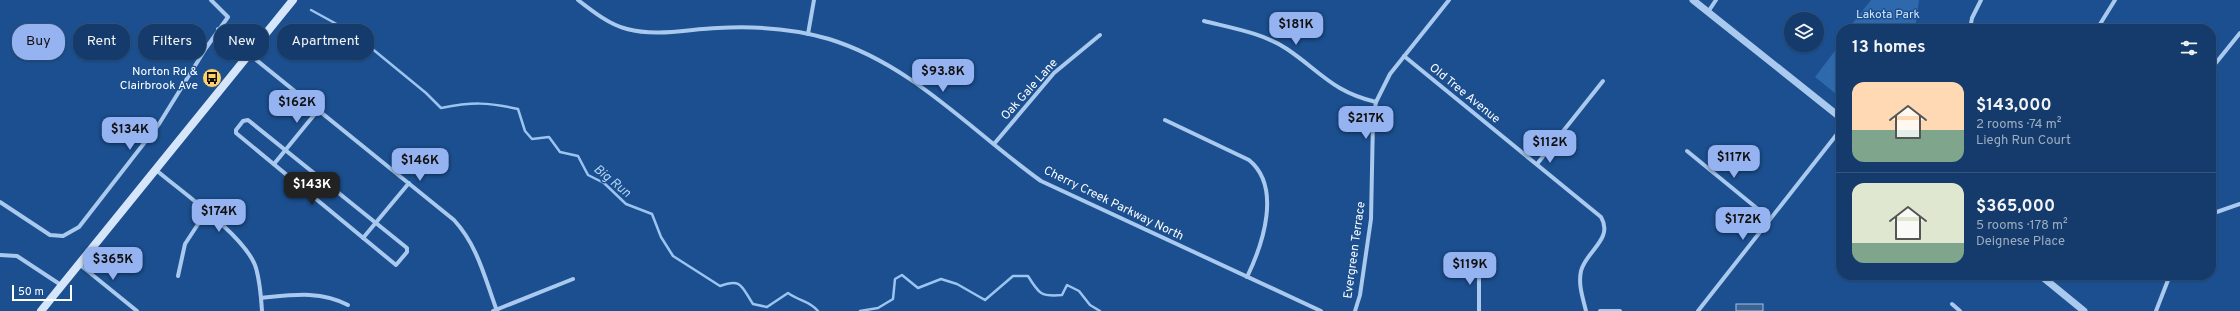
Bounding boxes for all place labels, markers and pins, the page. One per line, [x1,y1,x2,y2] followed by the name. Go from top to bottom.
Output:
[1268,12,1324,46] pin: $181K
[910,59,976,93] pin: $93.8K
[120,64,198,94] place label: Norton Rd & Clairbrook Ave
[201,67,223,89] bus stop icon: Norton Rd & Clairbrook Ave
[269,90,325,124] pin: $162K
[1338,106,1394,140] pin: $217K
[102,117,158,151] pin: $134K
[1522,130,1578,164] pin: $112K
[1706,145,1762,179] pin: $117K
[392,148,448,182] pin: $146K
[284,172,340,206] pin: $143K
[191,199,247,233] pin: $174K
[1715,207,1771,241] pin: $172K
[85,247,141,281] pin: $365K
[1442,252,1498,286] pin: $119K

